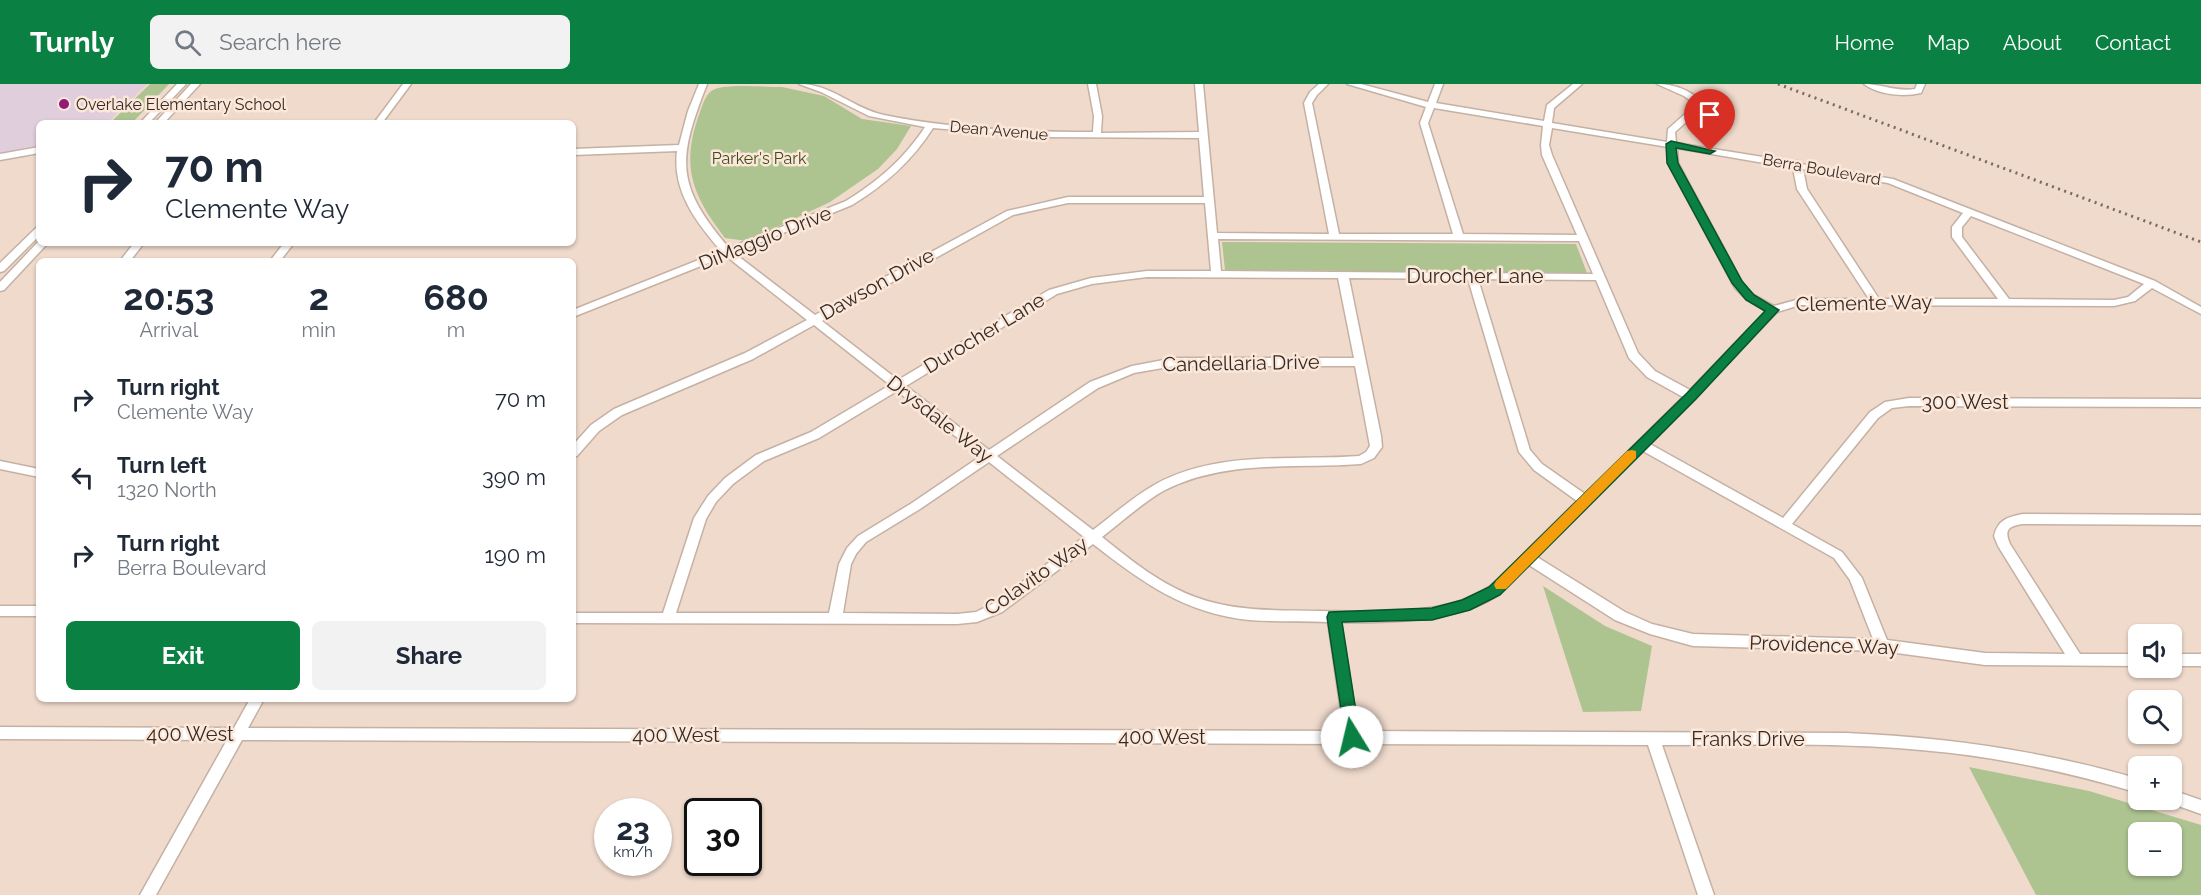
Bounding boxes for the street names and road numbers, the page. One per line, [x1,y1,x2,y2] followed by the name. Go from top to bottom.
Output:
[949,117,1049,144] street label: Dean Avenue
[1761,150,1883,189] street label: Berra Boulevard
[695,200,835,276] street label: DiMaggio Drive
[816,243,939,325] street label: Dawson Drive
[1407,264,1544,288] street label: Durocher Lane
[919,287,1049,379] street label: Durocher Lane
[1796,290,1933,316] street label: Clemente Way
[1162,350,1320,376] street label: Candellaria Drive
[882,370,998,468] street label: Drysdale Way
[1921,390,2009,414] street label: 300 West
[980,531,1092,620] street label: Colavito Way
[1749,630,1899,660] street label: Providence Way
[146,722,234,746] street label: 400 West
[632,723,720,747] street label: 400 West
[1118,725,1206,749] street label: 400 West
[1691,727,1805,751] street label: Franks Drive

